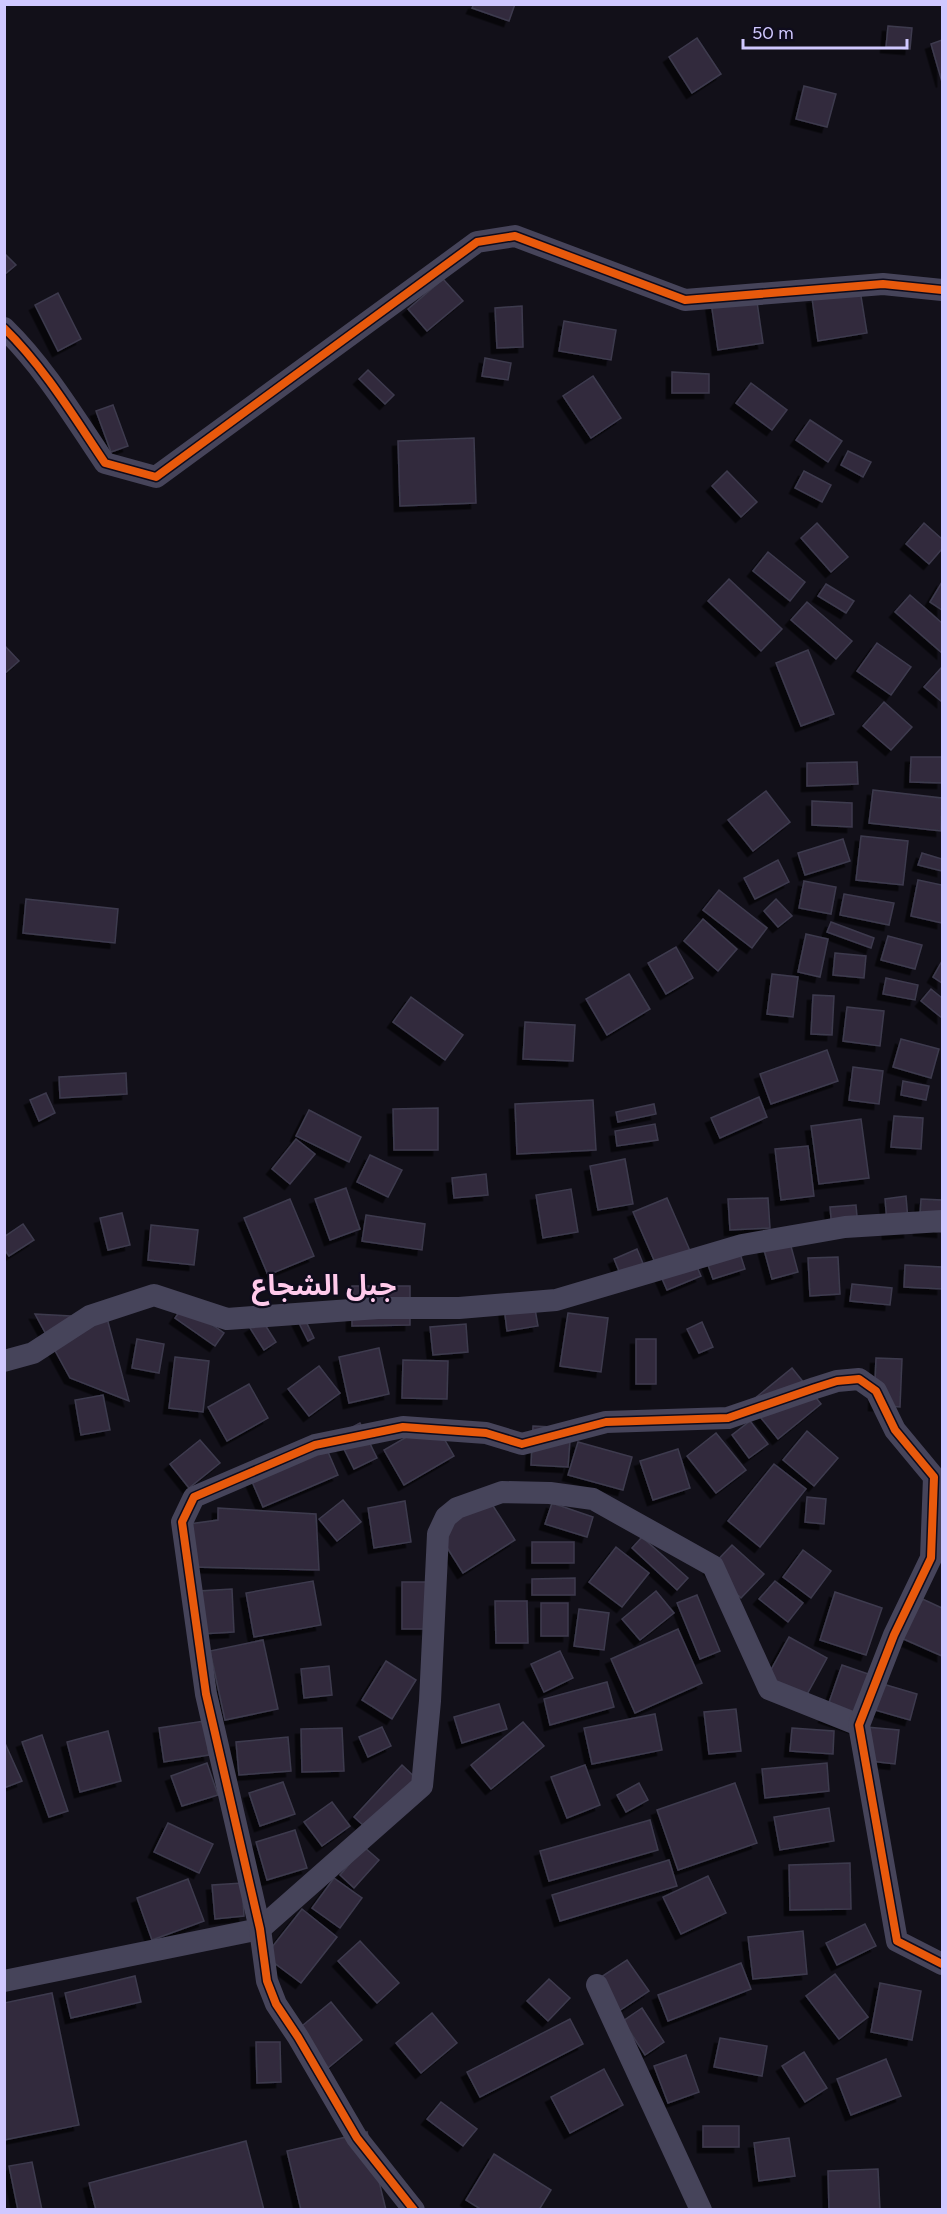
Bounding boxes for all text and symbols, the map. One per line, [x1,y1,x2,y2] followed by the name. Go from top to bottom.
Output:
[743,12,906,50] scale bar
[752,22,794,44] text: 50 m
[252,1268,396,1306] district label: جبل الشجاع

